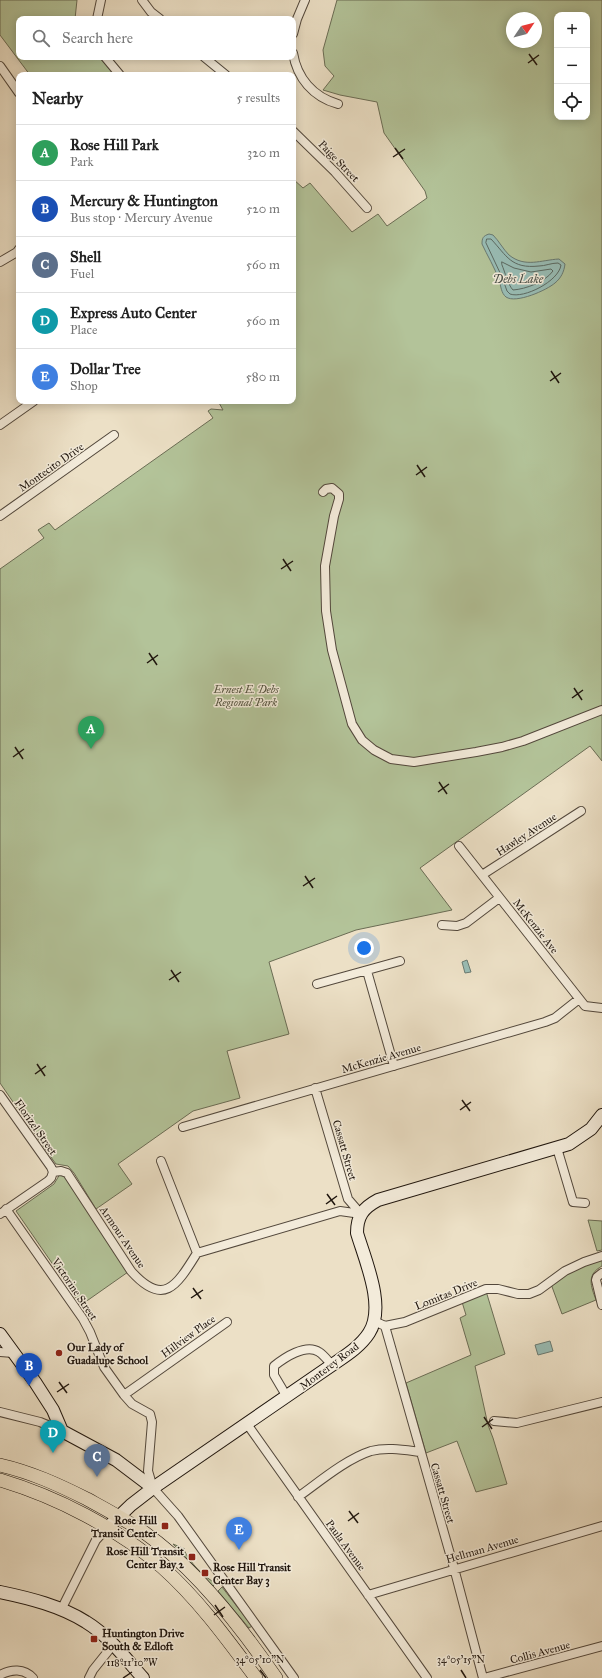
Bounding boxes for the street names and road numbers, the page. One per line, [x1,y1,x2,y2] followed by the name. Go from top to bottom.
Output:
[315,138,362,185] street label: Paige Street
[16,440,87,495] street label: Montecito Drive
[494,810,559,859] street label: Hawley Avenue
[510,896,561,957] street label: McKenzie Ave
[340,1041,423,1076] street label: McKenzie Avenue
[12,1097,60,1158] street label: Florizel Street
[330,1118,359,1182] street label: Cassatt Street
[97,1203,148,1271] street label: Armour Avenue
[48,1255,100,1323] street label: Victorine Street
[413,1276,480,1313] street label: Lomitas Drive
[159,1312,218,1360] street label: Hillview Place
[297,1340,362,1393] street label: Monterey Road
[428,1461,457,1525] street label: Cassatt Street
[323,1517,369,1574] street label: Paula Avenue
[444,1533,520,1566] street label: Hellman Avenue
[509,1638,572,1667] street label: Collis Avenue

